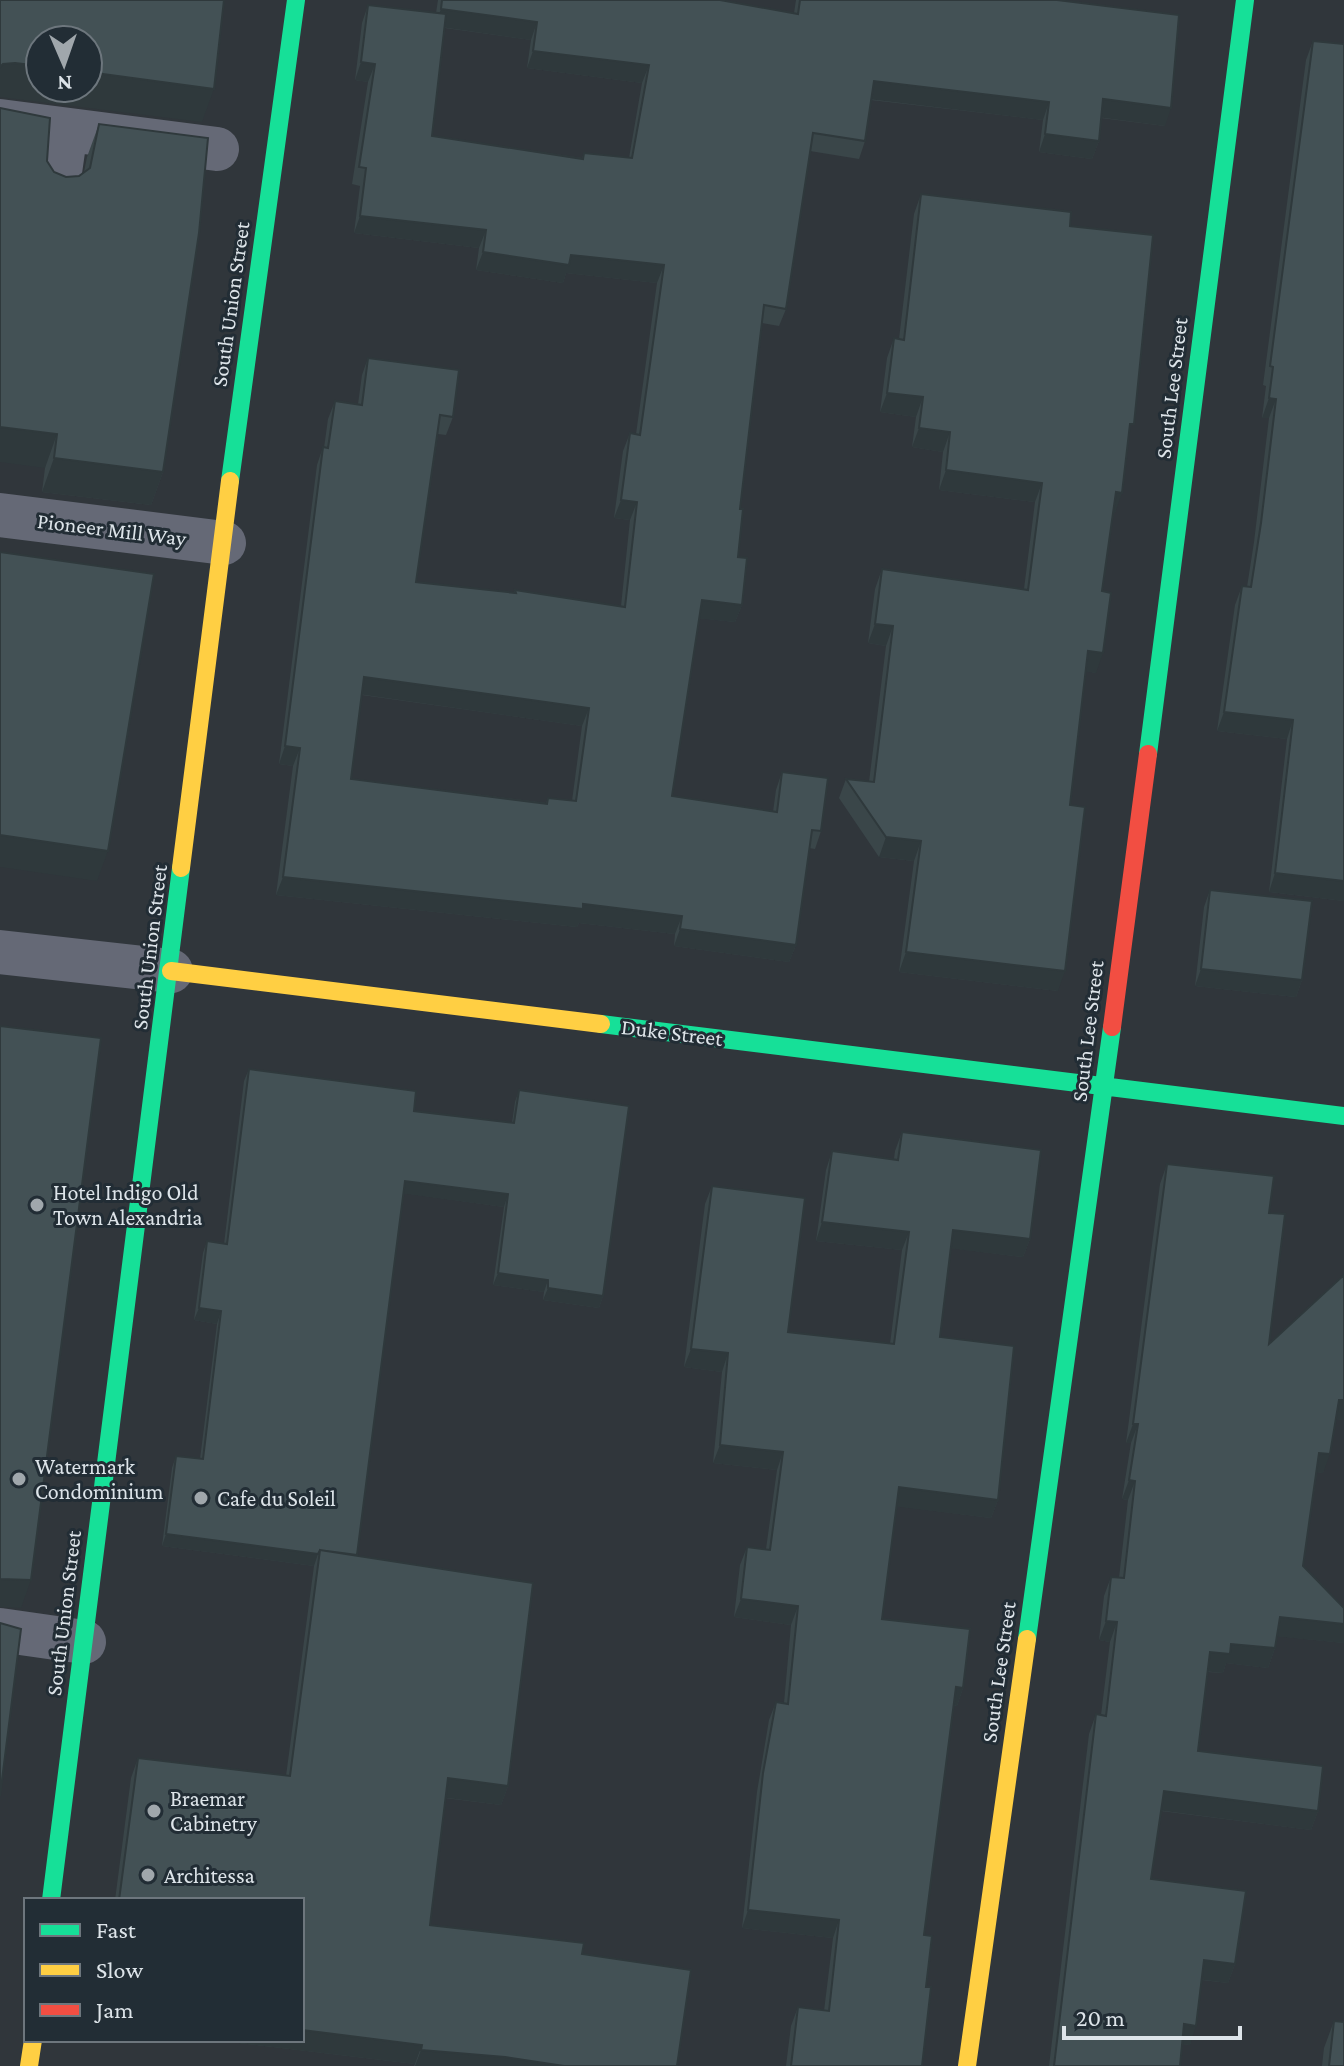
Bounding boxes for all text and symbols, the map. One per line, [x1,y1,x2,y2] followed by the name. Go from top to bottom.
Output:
[24,24,104,104] north arrow
[57,71,73,96] text: N
[207,219,255,388] street label: South Union Street
[1150,315,1193,460] street label: South Lee Street
[36,508,189,551] street label: Pioneer Mill Way
[127,862,172,1031] street label: South Union Street
[1066,958,1109,1103] street label: South Lee Street
[620,1014,725,1051] street label: Duke Street
[53,1180,202,1230] place label: Hotel Indigo Old Town Alexandria
[28,1196,46,1214] marker: Hotel Indigo Old Town Alexandria
[35,1454,164,1504] place label: Watermark Condominium
[10,1470,28,1488] marker: Watermark Condominium
[217,1486,336,1511] place label: Cafe du Soleil
[192,1489,210,1507] marker: Cafe du Soleil
[41,1528,86,1697] street label: South Union Street
[976,1599,1021,1744] street label: South Lee Street
[170,1786,258,1836] place label: Braemar Cabinetry
[145,1802,163,1820] marker: Braemar Cabinetry
[164,1863,255,1888] place label: Architessa
[139,1866,157,1884] marker: Architessa
[24,1898,304,2042] legend
[96,1916,137,1943] text: Fast
[96,1956,143,1983] text: Slow
[1064,1990,1240,2040] scale bar
[94,1996,134,2023] text: Jam
[1076,2004,1125,2031] text: 20 m

